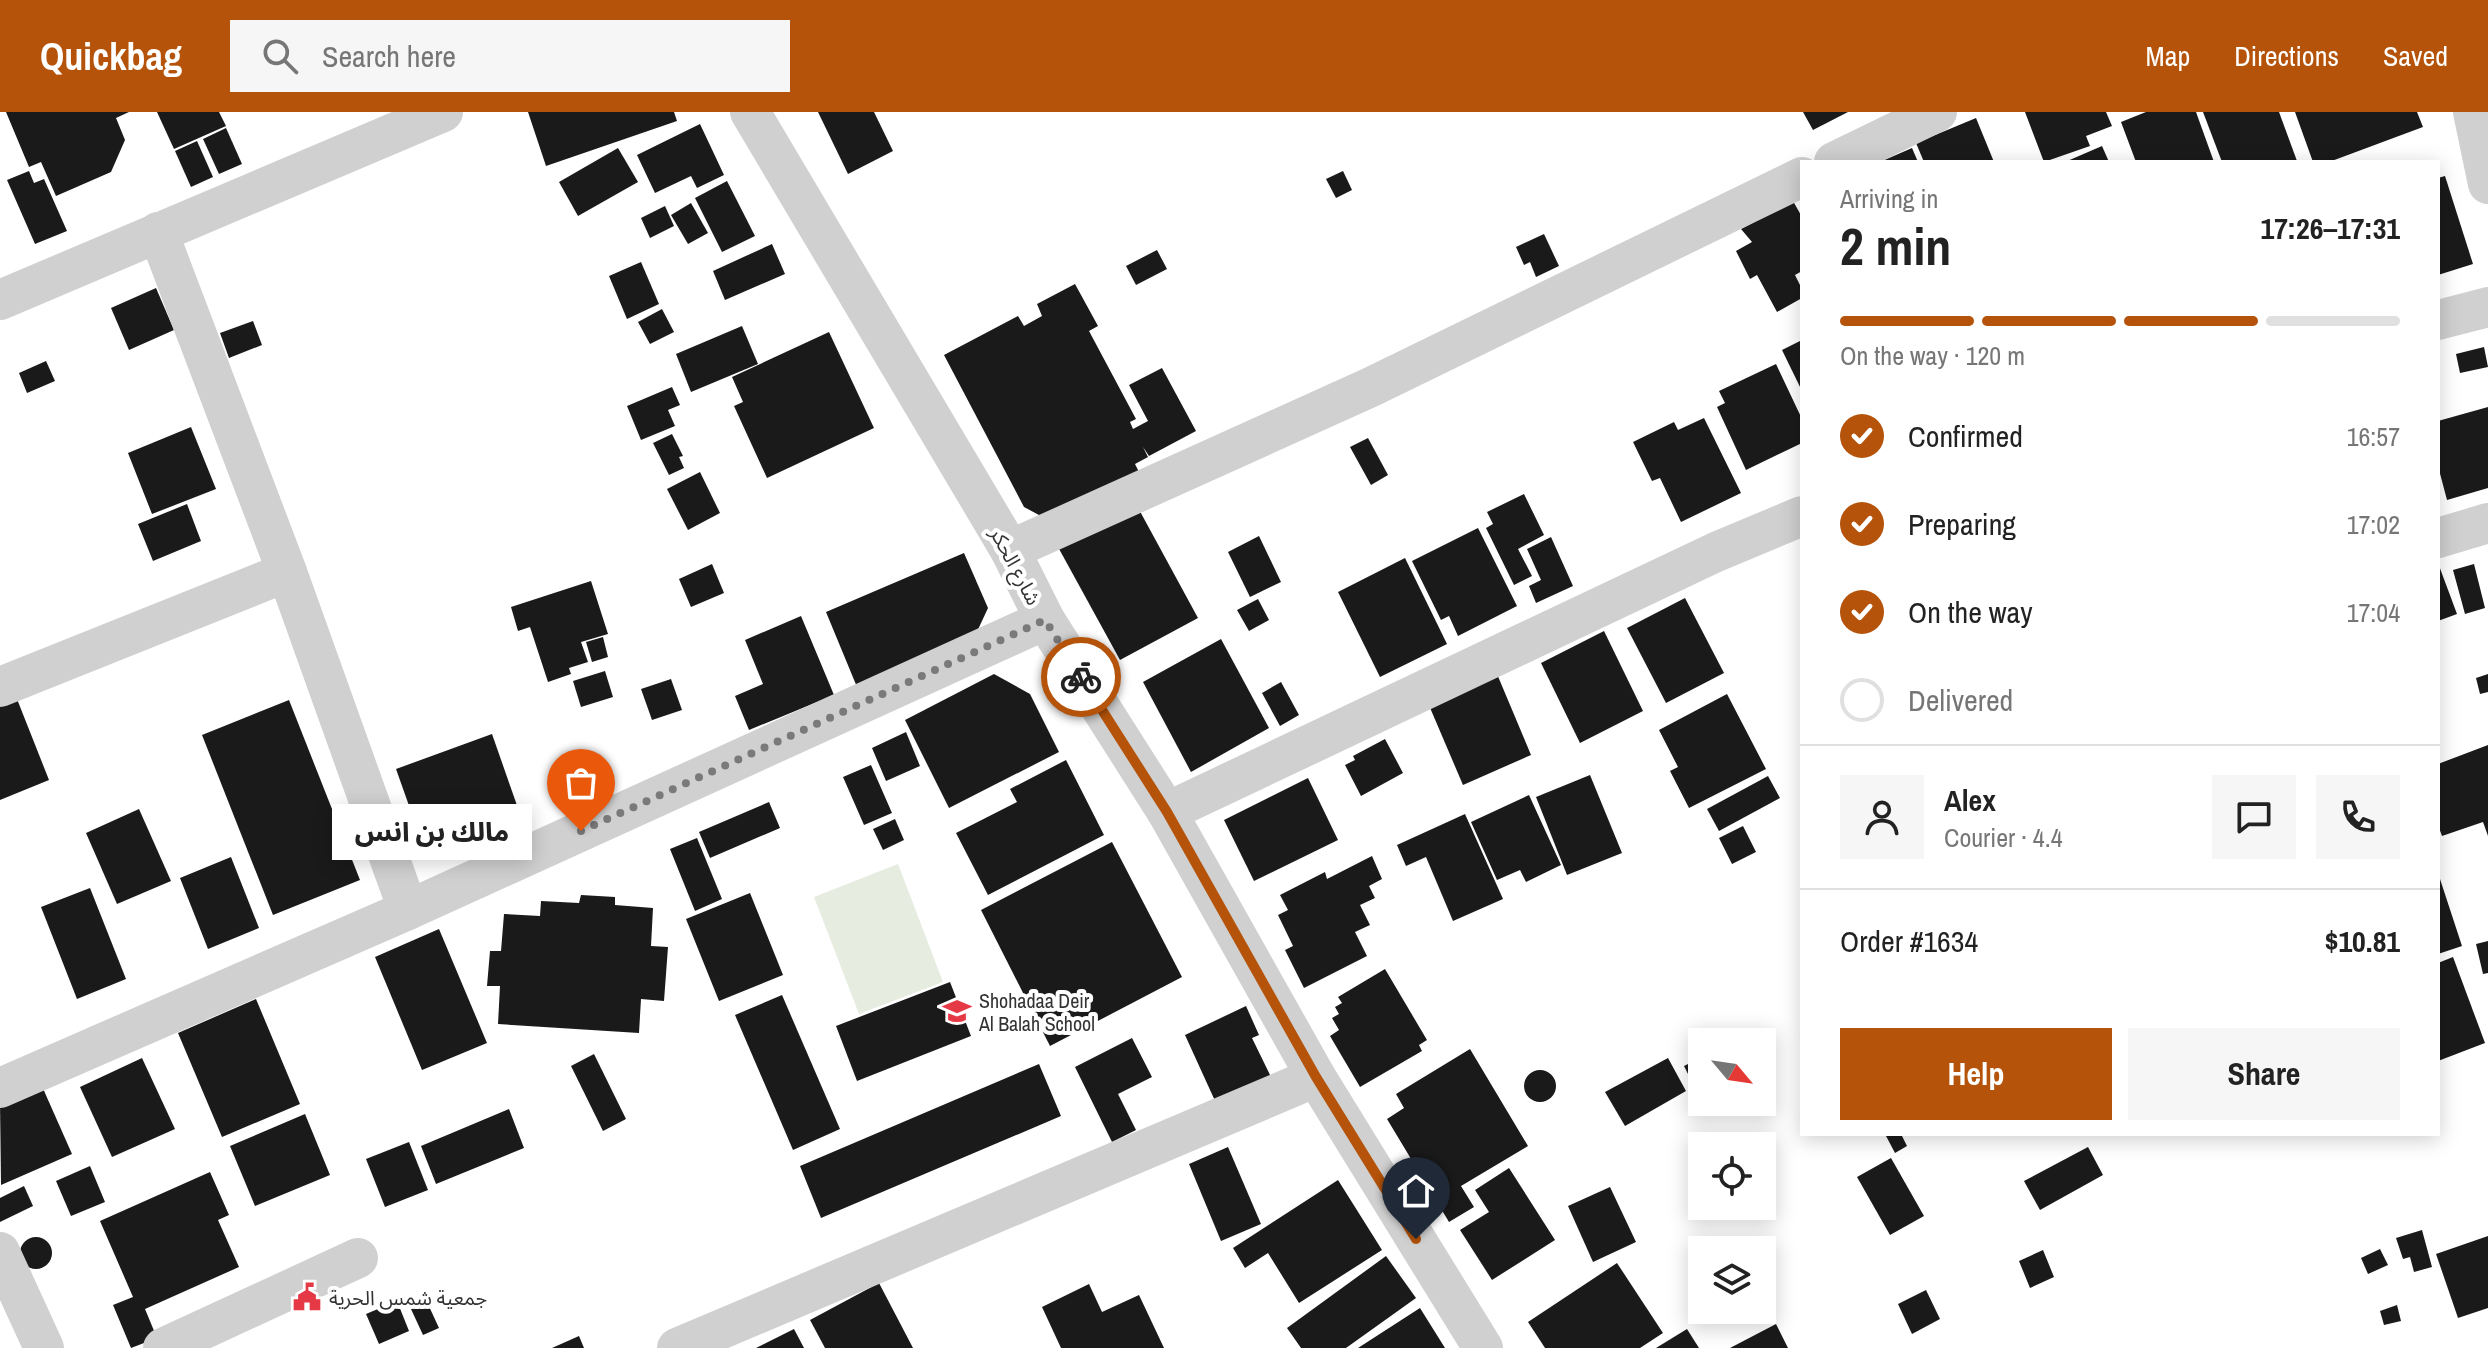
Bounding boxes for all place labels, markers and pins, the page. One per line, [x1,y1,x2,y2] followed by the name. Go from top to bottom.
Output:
[547,749,615,831] pin
[333,803,533,859] callout: مالك بن انس
[978,987,1095,1037] place label: Shohadaa Deir Al Balah School
[942,996,972,1026] school or university icon: Shohadaa Deir Al Balah School
[1382,1157,1450,1239] pin
[292,1282,322,1312] public building icon: جمعية شمس الحرية
[329,1284,487,1311] place label: جمعية شمس الحرية

